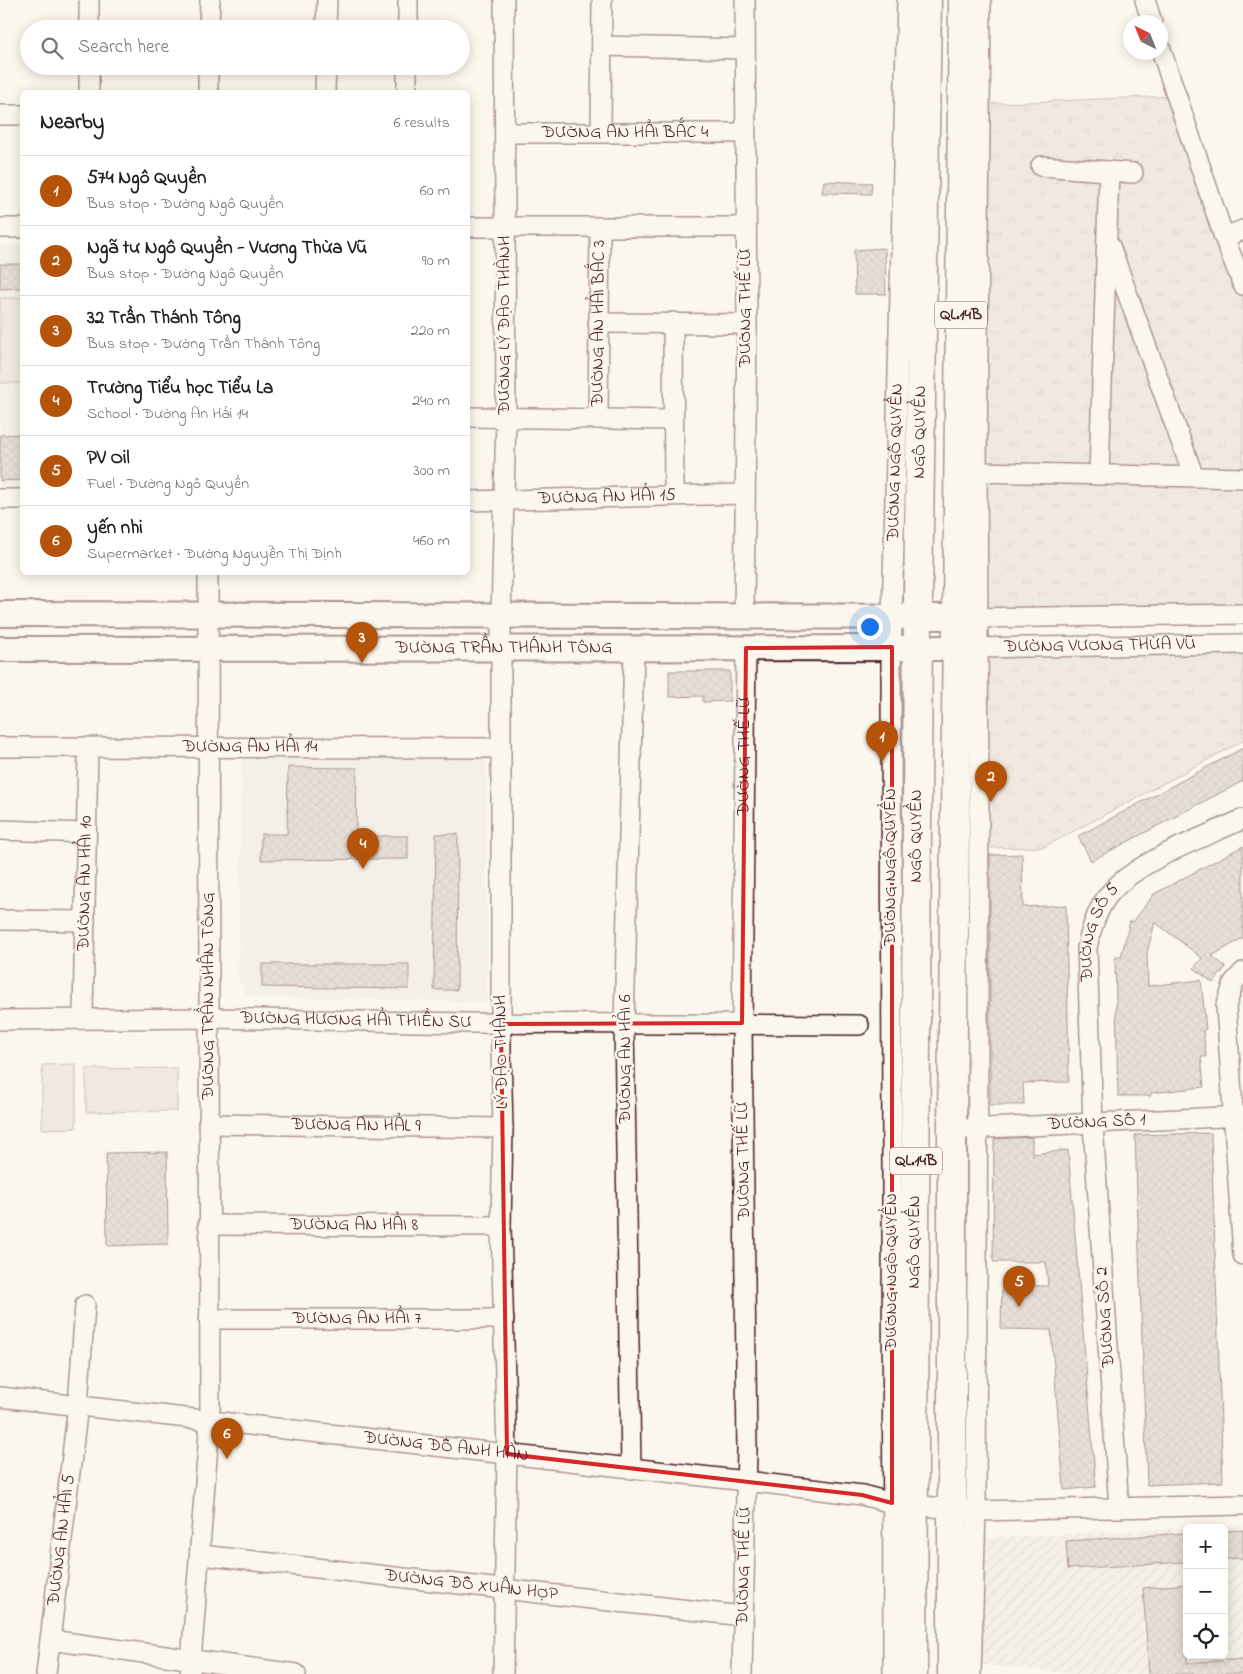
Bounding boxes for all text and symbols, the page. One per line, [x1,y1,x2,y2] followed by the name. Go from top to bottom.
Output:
[1123,15,1168,60] north arrow
[20,20,470,75] search box
[38,34,66,62] icon: search
[78,34,169,61] text: Search here
[40,108,104,138] text: Nearby
[393,111,450,135] text: 6 results
[541,117,709,146] street label: ĐƯỜNG AN HẢI BẮC 4
[87,165,206,192] text: 574 Ngô Quyền
[53,179,59,203] text: 1
[420,179,450,203] text: 60 m
[87,192,283,216] text: Bus stop · Đường Ngô Quyền
[87,235,367,262] text: Ngã tư Ngô Quyền - Vương Thừa Vũ
[492,236,518,415] street label: ĐƯỜNG LÝ ĐẠO THÀNH
[584,240,613,407] street label: ĐƯỜNG AN HẢI BẮC 3
[52,249,60,273] text: 2
[422,249,450,273] text: 90 m
[733,249,759,368] street label: ĐƯỜNG THẾ LỮ
[87,262,283,286] text: Bus stop · Đường Ngô Quyền
[935,302,987,328] road number: QL.14B
[87,305,241,332] text: 32 Trần Thánh Tông
[53,319,59,343] text: 3
[411,319,450,343] text: 220 m
[87,332,320,356] text: Bus stop · Đường Trần Thánh Tông
[87,375,273,402] text: Trường Tiểu học Tiểu La
[881,383,911,542] street label: ĐƯỜNG NGÔ QUYỀN
[907,385,934,479] street label: NGÔ QUYỀN
[53,389,59,413] text: 4
[412,389,450,413] text: 240 m
[87,402,248,426] text: School · Đường An Hải 14
[87,445,130,472] text: PV Oil
[51,459,61,483] text: 5
[413,459,450,483] text: 300 m
[87,472,249,496] text: Fuel · Đường Ngô Quyền
[537,482,676,512] street label: ĐƯỜNG AN HẢI 15
[87,515,143,542] text: yến nhi
[52,529,60,553] text: 6
[413,529,450,553] text: 460 m
[87,542,342,566] text: Supermarket · Đường Nguyễn Thị Định
[857,614,883,640] your location
[346,622,378,663] pin: 3
[394,632,613,662] street label: ĐƯỜNG TRẦN THÁNH TÔNG
[1003,632,1196,660] street label: ĐƯỜNG VƯƠNG THỪA VŨ
[731,697,758,817] street label: ĐƯỜNG THẾ LỮ
[866,721,898,762] pin: 1
[182,734,318,761] street label: ĐƯỜNG AN HẢI 14
[975,761,1007,802] pin: 2
[877,788,904,947] street label: ĐƯỜNG NGÔ QUYỀN
[903,789,930,883] street label: NGÔ QUYỀN
[71,815,100,952] street label: ĐƯỜNG AN HẢI 10
[347,828,379,869] pin: 4
[1074,878,1126,983] street label: ĐƯỜNG SỐ 5
[193,892,222,1101] street label: ĐƯỜNG TRẦN NHÂN TÔNG
[612,994,639,1125] street label: ĐƯỜNG AN HẢI 6
[488,995,516,1109] street label: LÝ ĐẠO THÀNH
[239,1006,472,1036] street label: ĐƯỜNG HƯƠNG HẢI THIỀN SƯ
[730,1101,758,1222] street label: ĐƯỜNG THẾ LỮ
[1046,1108,1147,1138] street label: ĐƯỜNG SỐ 1
[290,1112,422,1140] street label: ĐƯỜNG AN HẢL 9
[890,1148,942,1174] road number: QL.14B
[878,1193,905,1352] street label: ĐƯỜNG NGÔ QUYỀN
[901,1195,928,1289] street label: NGÔ QUYỀN
[289,1212,419,1239] street label: ĐƯỜNG AN HẢI 8
[1003,1266,1035,1307] pin: 5
[1089,1266,1123,1369] street label: ĐƯỜNG SỐ 2
[291,1305,422,1332] street label: ĐƯỜNG AN HẢI 7
[211,1418,243,1459] pin: 6
[361,1425,530,1469] street label: ĐƯỜNG ĐỖ ANH HÀN
[41,1473,83,1608] street label: ĐƯỜNG AN HẢI 5
[730,1506,759,1627] street label: ĐƯỜNG THẾ LỮ
[1183,1524,1228,1659] map controls
[1183,1524,1228,1569] button: +
[382,1563,560,1608] street label: ĐƯỜNG ĐỖ XUÂN HỢP
[1183,1569,1228,1614] button: −
[1183,1614,1228,1659] button: locate

